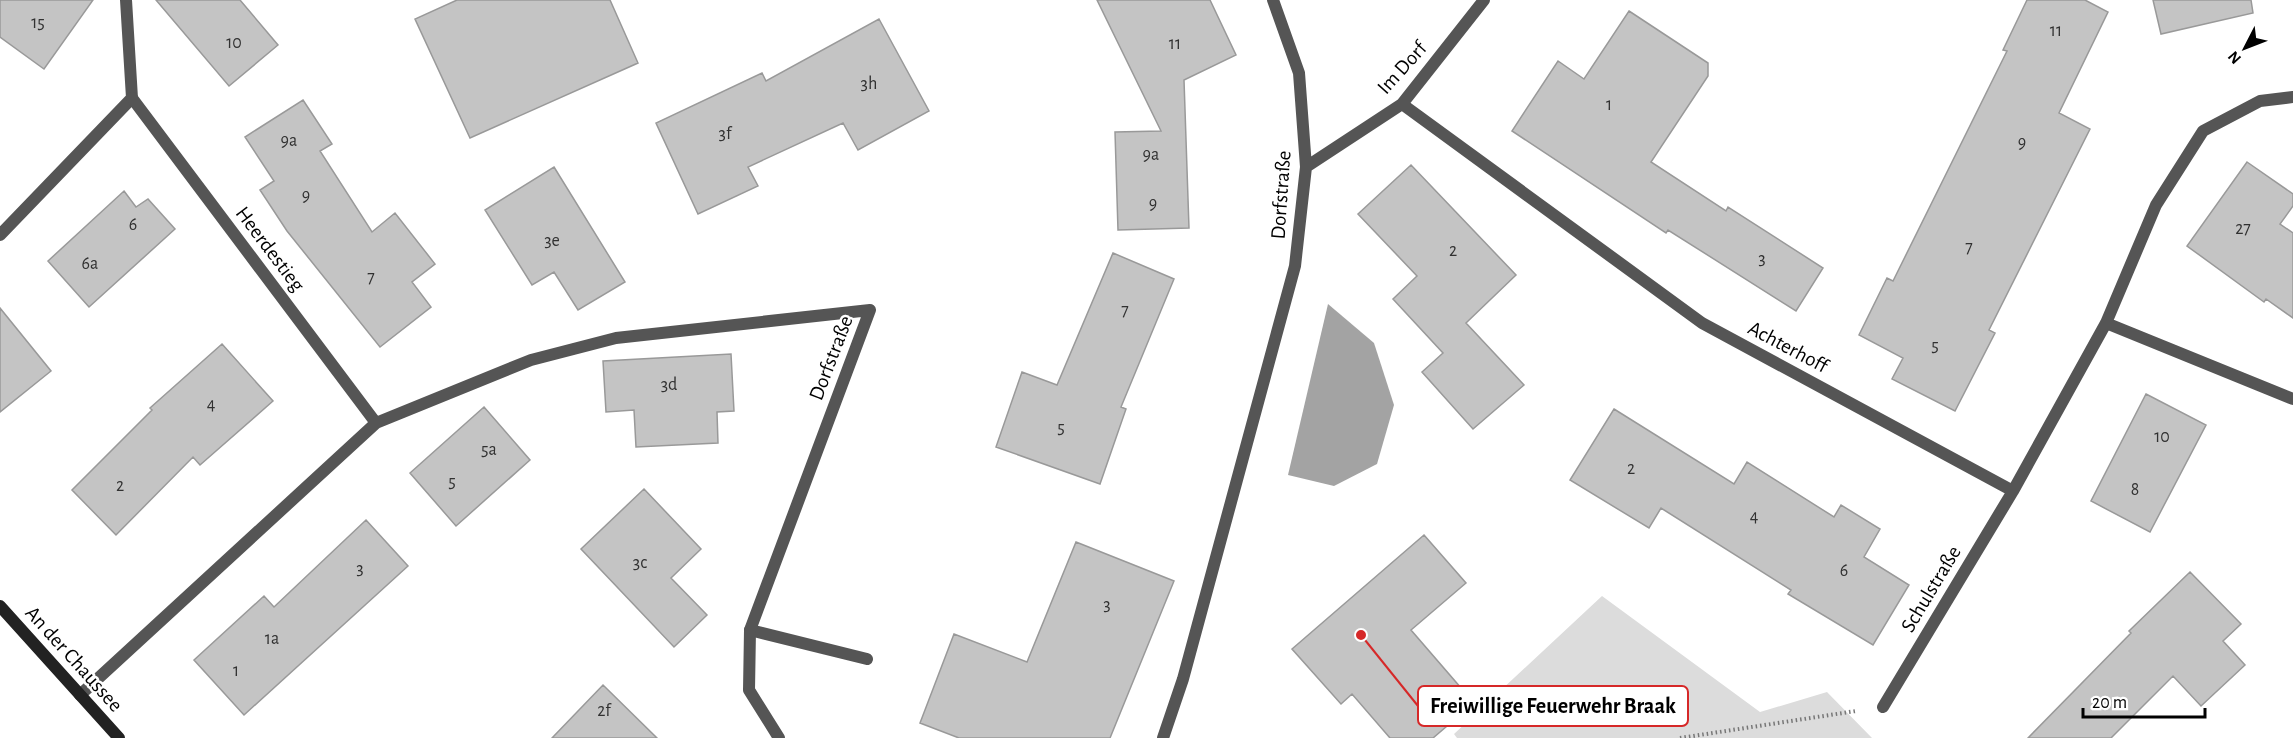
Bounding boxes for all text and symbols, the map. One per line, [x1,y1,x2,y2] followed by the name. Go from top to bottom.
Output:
[31,14,45,32] house number: 15
[2215,18,2275,78] north arrow
[2050,22,2062,40] house number: 11
[226,34,242,52] house number: 10
[1169,35,1181,53] house number: 11
[1373,37,1432,98] street label: Im Dorf
[2225,48,2244,67] text: N
[861,75,877,93] house number: 3h
[1606,96,1612,114] house number: 1
[719,125,733,143] house number: 3f
[281,132,297,150] house number: 9a
[2018,134,2026,152] house number: 9
[1143,146,1159,164] house number: 9a
[1267,150,1295,240] street label: Dorfstraße
[302,187,310,205] house number: 9
[1149,195,1157,213] house number: 9
[232,203,309,296] street label: Heerdestieg
[129,216,137,234] house number: 6
[2235,220,2251,238] house number: 27
[544,232,560,250] house number: 3e
[1965,239,1973,257] house number: 7
[1449,242,1457,260] house number: 2
[1758,250,1766,268] house number: 3
[82,255,98,273] house number: 6a
[367,269,375,287] house number: 7
[1121,302,1129,320] house number: 7
[805,313,857,403] street label: Dorfstraße
[1745,317,1833,378] street label: Achterhoff
[1931,337,1939,355] house number: 5
[661,376,677,394] house number: 3d
[207,396,216,414] house number: 4
[1057,419,1065,437] house number: 5
[2154,428,2170,446] house number: 10
[481,441,497,459] house number: 5a
[1627,460,1635,478] house number: 2
[448,473,456,491] house number: 5
[116,477,124,495] house number: 2
[2131,481,2139,499] house number: 8
[1750,508,1759,526] house number: 4
[1897,542,1965,636] street label: Schulstraße
[633,554,647,572] house number: 3c
[356,560,364,578] house number: 3
[1840,562,1848,580] house number: 6
[1103,596,1111,614] house number: 3
[21,602,127,716] street label: An der Chaussee
[265,630,279,648] house number: 1a
[233,662,239,680] house number: 1
[2083,681,2204,719] scale bar
[1418,686,1688,726] callout: Freiwillige Feuerwehr Braak
[2092,694,2127,712] text: 20 m
[1430,695,1676,717] text: Freiwillige Feuerwehr Braak
[597,702,612,720] house number: 2f

